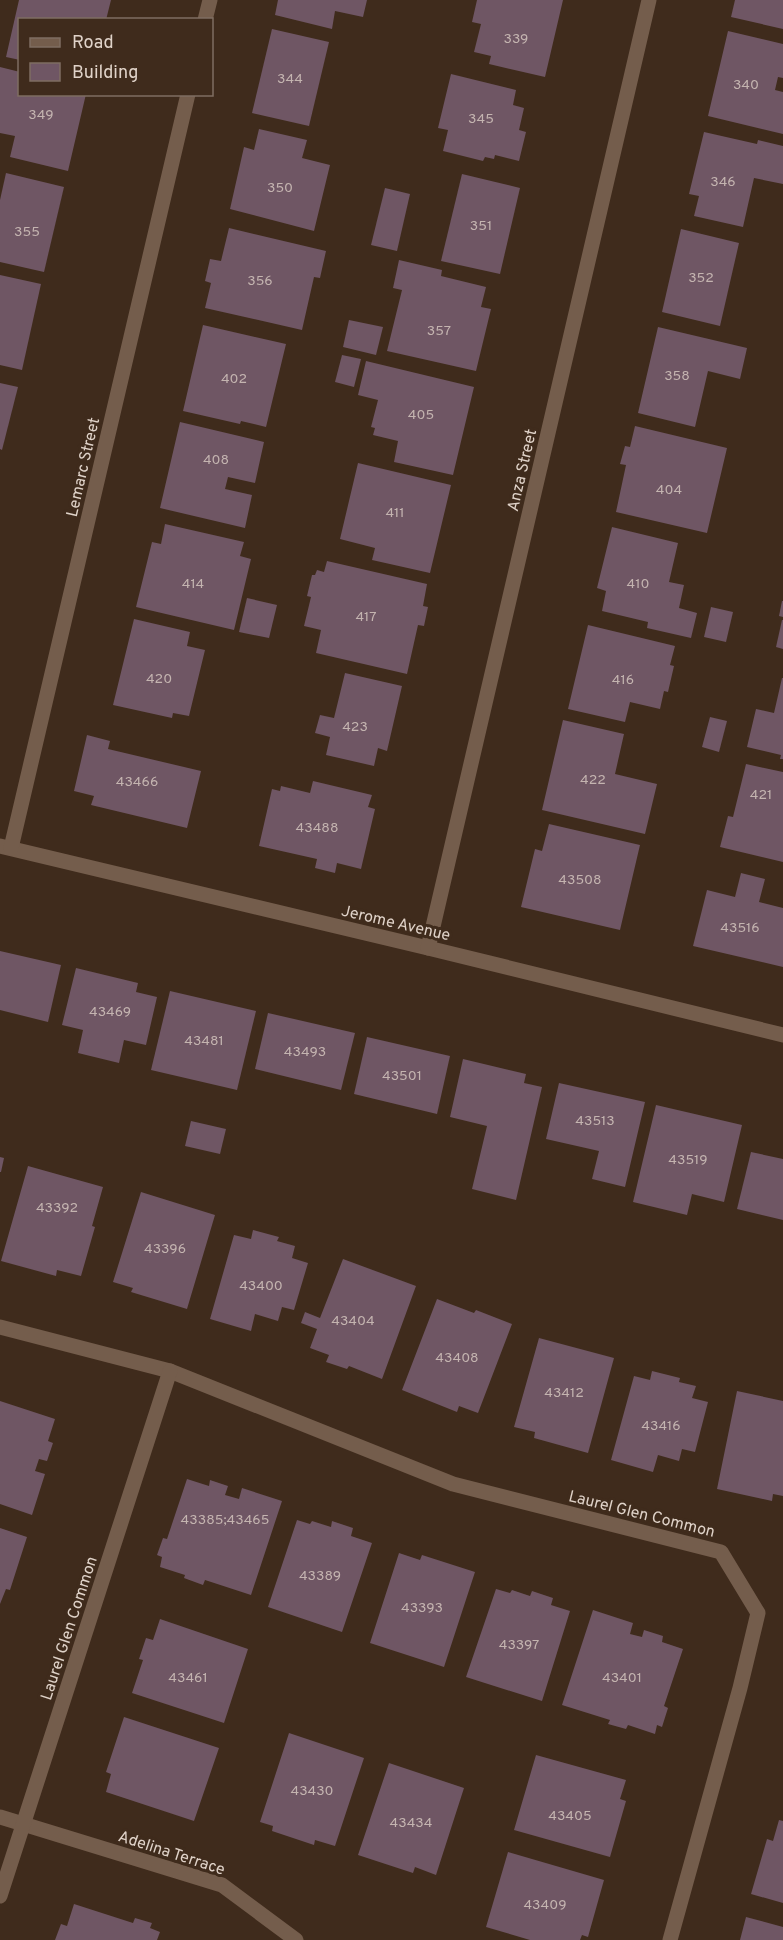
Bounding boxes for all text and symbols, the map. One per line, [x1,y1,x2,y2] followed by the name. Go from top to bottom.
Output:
[18,18,213,96] legend
[504,31,528,48] house number: 339
[72,32,114,55] text: Road
[72,62,138,85] text: Building
[277,71,303,88] house number: 344
[733,77,759,94] house number: 340
[28,107,54,124] house number: 349
[468,111,494,128] house number: 345
[710,174,736,191] house number: 346
[267,180,293,197] house number: 350
[470,218,492,235] house number: 351
[14,224,40,241] house number: 355
[688,270,714,287] house number: 352
[247,273,273,290] house number: 356
[427,323,451,340] house number: 357
[664,368,690,385] house number: 358
[221,371,247,388] house number: 402
[408,407,434,424] house number: 405
[63,416,105,519] street label: Lemarc Street
[504,427,542,514] street label: Anza Street
[203,452,229,469] house number: 408
[656,482,682,499] house number: 404
[385,505,405,522] house number: 411
[182,576,204,593] house number: 414
[627,576,649,593] house number: 410
[355,609,377,626] house number: 417
[146,671,172,688] house number: 420
[612,672,634,689] house number: 416
[342,719,368,736] house number: 423
[580,772,606,789] house number: 422
[116,774,158,791] house number: 43466
[750,787,772,804] house number: 421
[296,820,338,837] house number: 43488
[558,872,602,889] house number: 43508
[339,902,452,946] street label: Jerome Avenue
[720,920,760,937] house number: 43516
[89,1004,131,1021] house number: 43469
[184,1033,224,1050] house number: 43481
[284,1044,326,1061] house number: 43493
[382,1068,422,1085] house number: 43501
[575,1113,615,1130] house number: 43513
[668,1152,708,1169] house number: 43519
[36,1200,78,1217] house number: 43392
[144,1241,186,1258] house number: 43396
[239,1278,283,1295] house number: 43400
[331,1313,375,1330] house number: 43404
[435,1350,479,1367] house number: 43408
[544,1385,584,1402] house number: 43412
[641,1418,681,1435] house number: 43416
[566,1487,717,1543] street label: Laurel Glen Common
[181,1512,269,1529] house number: 43385;43465
[37,1554,103,1703] street label: Laurel Glen Common
[299,1568,341,1585] house number: 43389
[401,1600,443,1617] house number: 43393
[499,1637,539,1654] house number: 43397
[168,1670,208,1687] house number: 43461
[602,1670,642,1687] house number: 43401
[290,1783,334,1800] house number: 43430
[548,1808,592,1825] house number: 43405
[390,1815,432,1832] house number: 43434
[115,1827,227,1881] street label: Adelina Terrace
[523,1897,567,1914] house number: 43409

